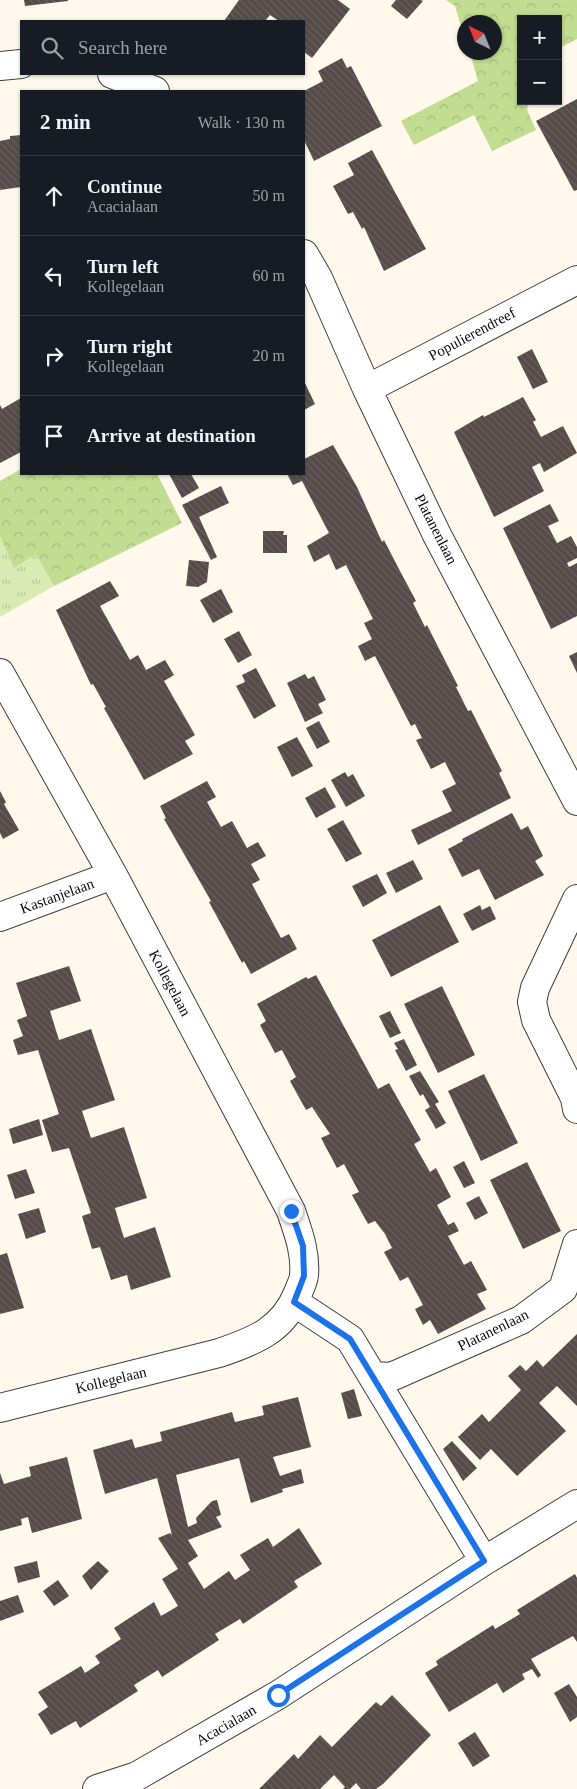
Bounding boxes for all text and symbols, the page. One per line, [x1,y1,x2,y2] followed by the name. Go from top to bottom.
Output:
[457,15,502,60] north arrow
[517,15,562,105] map controls
[517,15,562,60] button: +
[20,20,305,75] search box
[38,34,66,62] icon: search
[78,37,167,58] text: Search here
[517,60,562,105] button: −
[40,110,91,134] text: 2 min
[198,114,285,131] text: Walk · 130 m
[87,176,162,197] text: Continue
[40,182,68,210] icon: ahead
[253,187,285,204] text: 50 m
[87,198,158,215] text: Acacialaan
[87,256,159,277] text: Turn left
[40,262,68,290] icon: left
[253,267,285,284] text: 60 m
[87,278,164,295] text: Kollegelaan
[426,304,518,364] street label: Populierendreef
[87,336,172,357] text: Turn right
[40,342,68,370] icon: right
[253,347,285,364] text: 20 m
[87,358,164,375] text: Kollegelaan
[40,422,68,450] icon: arrive
[87,425,256,446] text: Arrive at destination
[411,491,461,567] street label: Platanenlaan
[18,875,97,917] street label: Kastanjelaan
[146,947,194,1019] street label: Kollegelaan
[280,1200,303,1223] route end
[455,1306,531,1354] street label: Platanenlaan
[74,1363,149,1397] street label: Kollegelaan
[267,1684,290,1707] route start
[193,1701,259,1749] street label: Acacialaan

